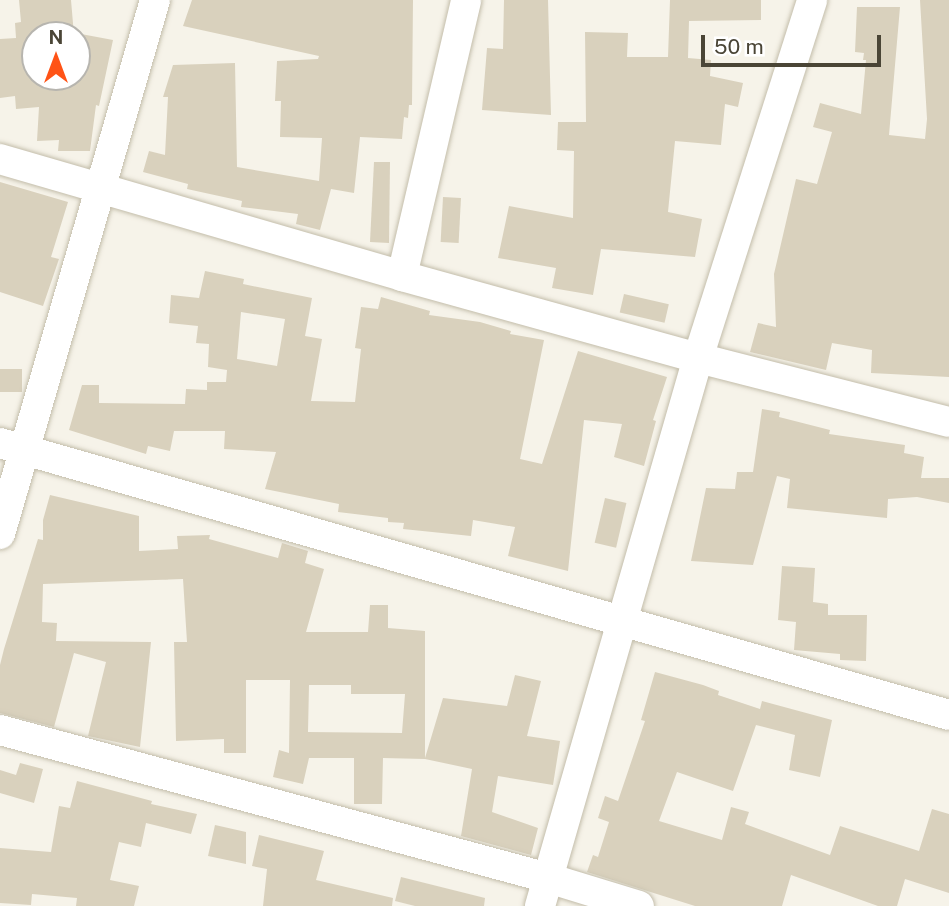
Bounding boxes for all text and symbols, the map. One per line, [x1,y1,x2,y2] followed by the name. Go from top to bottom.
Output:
[21,21,91,91] north arrow
[704,21,884,65] scale bar
[49,26,63,48] text: N
[714,34,764,59] text: 50 m

